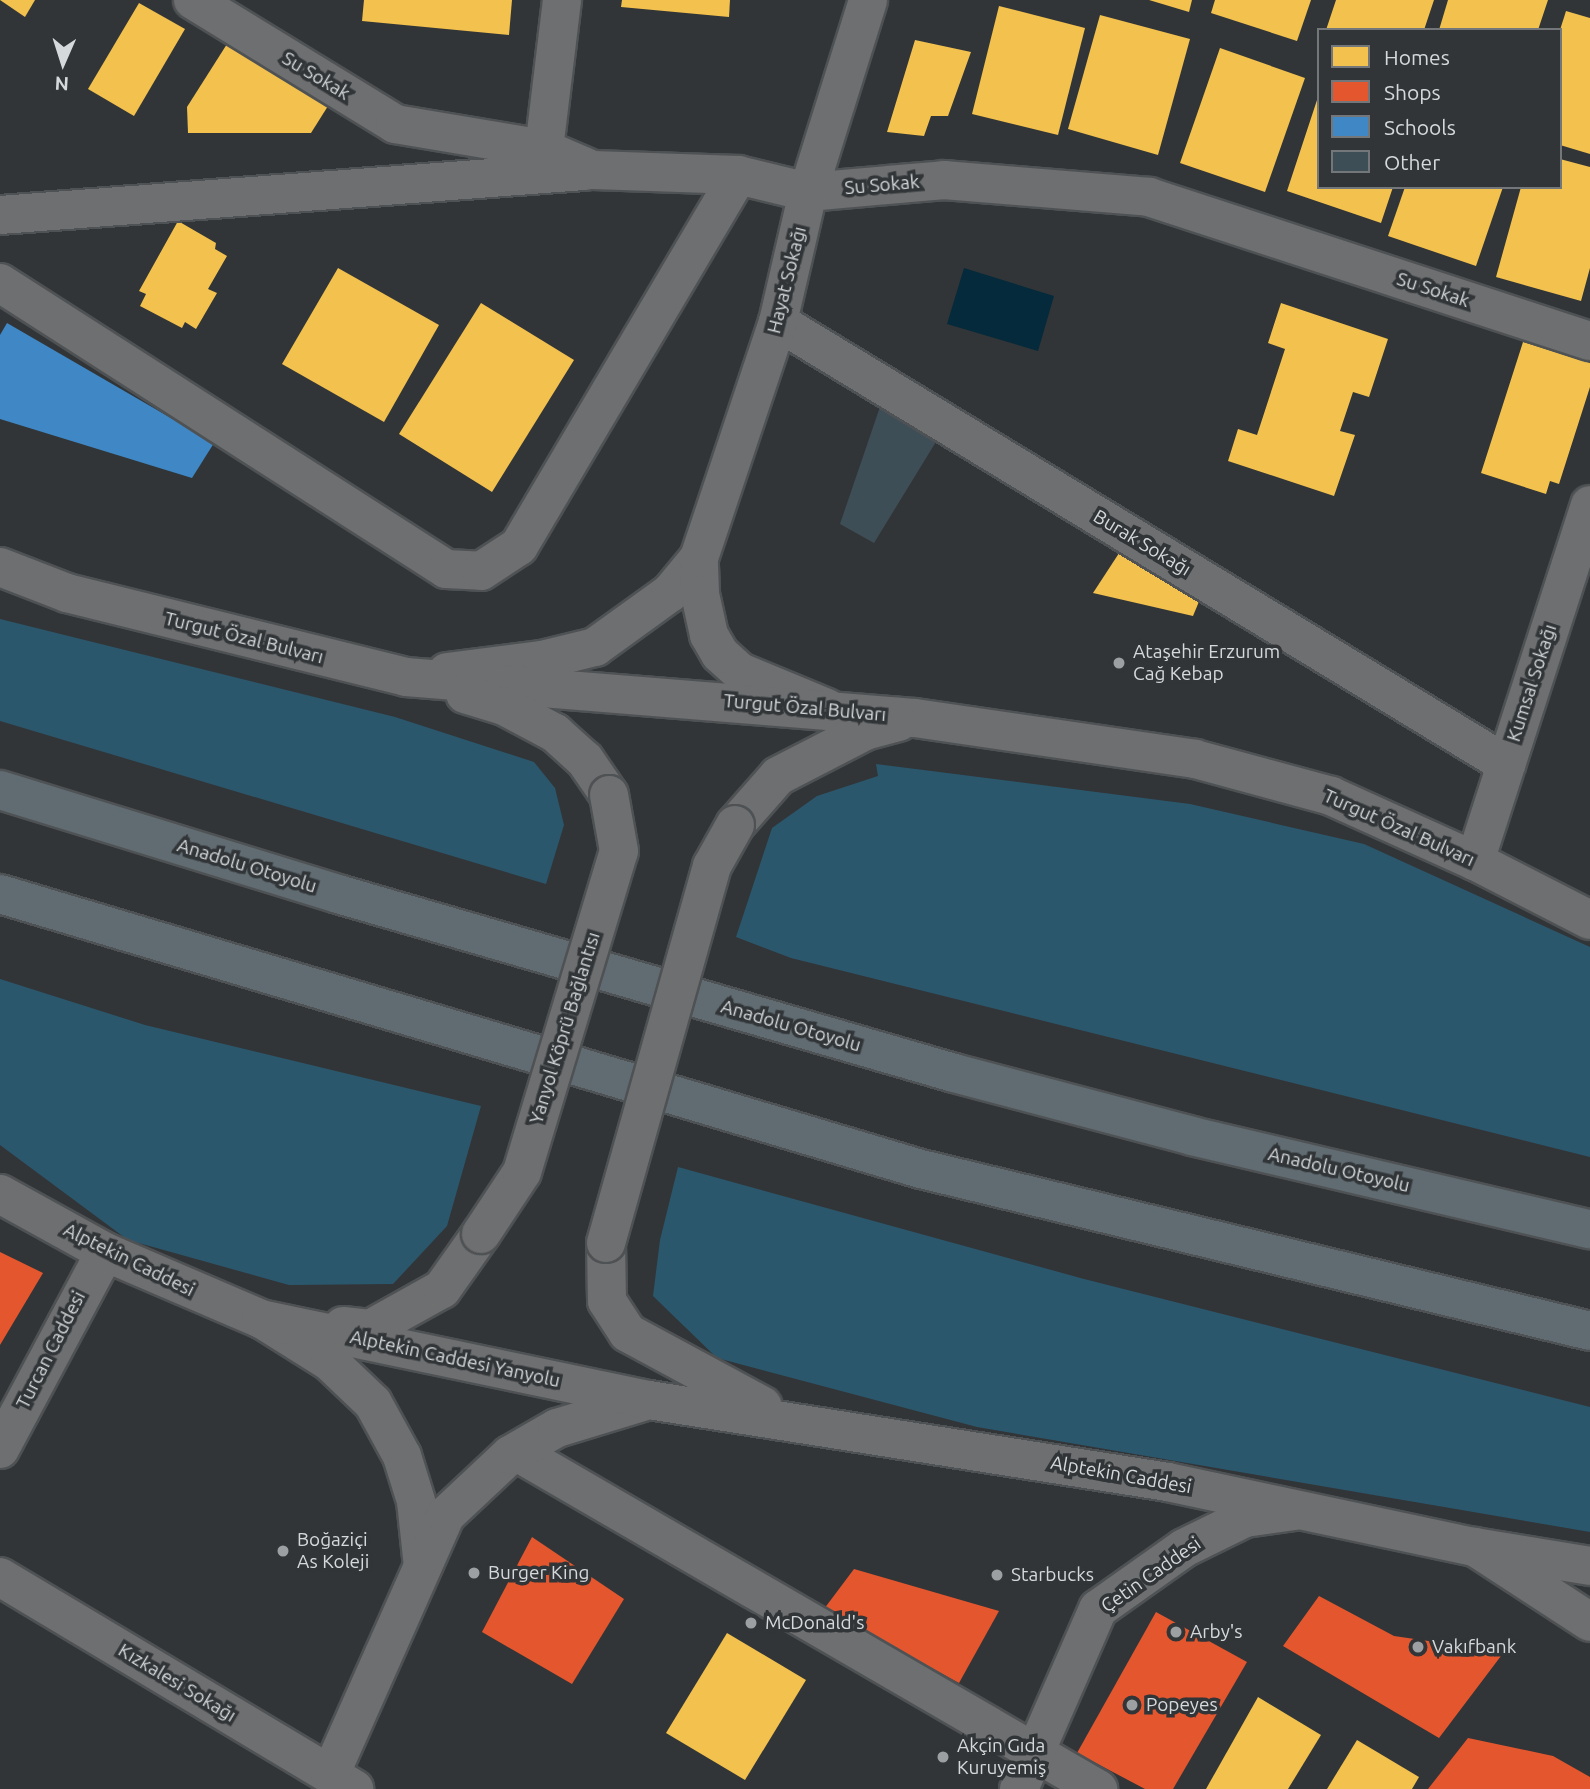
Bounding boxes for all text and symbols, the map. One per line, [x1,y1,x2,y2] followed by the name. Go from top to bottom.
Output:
[28,28,98,98] north arrow
[1317,28,1562,189] legend
[1384,45,1450,69] text: Homes
[278,47,354,105] street label: Su Sokak
[54,73,70,95] text: N
[1384,80,1441,104] text: Shops
[1384,115,1456,139] text: Schools
[1384,150,1440,174] text: Other
[844,170,920,200] street label: Su Sokak
[763,224,811,336] street label: Hayat Sokağı
[1394,268,1472,312] street label: Su Sokak
[1089,505,1195,581] street label: Burak Sokağı
[162,607,326,669] street label: Turgut Özal Bulvarı
[1502,621,1562,745] street label: Kumsal Sokağı
[1133,641,1280,685] place label: Ataşehir Erzurum Cağ Kebap
[1111,655,1127,671] marker: Ataşehir Erzurum Cağ Kebap
[723,690,887,726] street label: Turgut Özal Bulvarı
[1320,784,1478,872] street label: Turgut Özal Bulvarı
[174,834,320,898] street label: Anadolu Otoyolu
[525,929,605,1127] street label: Yanyol Köprü Bağlantısı
[718,995,864,1057] street label: Anadolu Otoyolu
[1266,1143,1412,1197] street label: Anadolu Otoyolu
[60,1218,198,1302] street label: Alptekin Caddesi
[12,1287,90,1413] street label: Turcan Caddesi
[348,1326,562,1392] street label: Alptekin Caddesi Yanyolu
[1049,1451,1193,1499] street label: Alptekin Caddesi
[297,1529,369,1573] place label: Boğaziçi As Koleji
[1097,1532,1205,1618] street label: Çetin Caddesi
[275,1543,291,1559] marker: Boğaziçi As Koleji
[488,1562,589,1584] place label: Burger King
[1011,1564,1094,1586] place label: Starbucks
[466,1565,482,1581] marker: Burger King
[989,1567,1005,1583] marker: Starbucks
[765,1612,864,1634] place label: McDonald's
[743,1615,759,1631] marker: McDonald's
[1190,1621,1243,1643] place label: Arby's
[1168,1624,1184,1640] marker: Arby's
[1432,1636,1516,1658] place label: Vakıfbank
[114,1639,240,1727] street label: Kızkalesi Sokağı
[1410,1639,1426,1655] marker: Vakıfbank
[1146,1694,1218,1716] place label: Popeyes
[1124,1697,1140,1713] marker: Popeyes
[957,1735,1046,1779] place label: Akçin Gıda Kuruyemiş
[935,1749,951,1765] marker: Akçin Gıda Kuruyemiş

